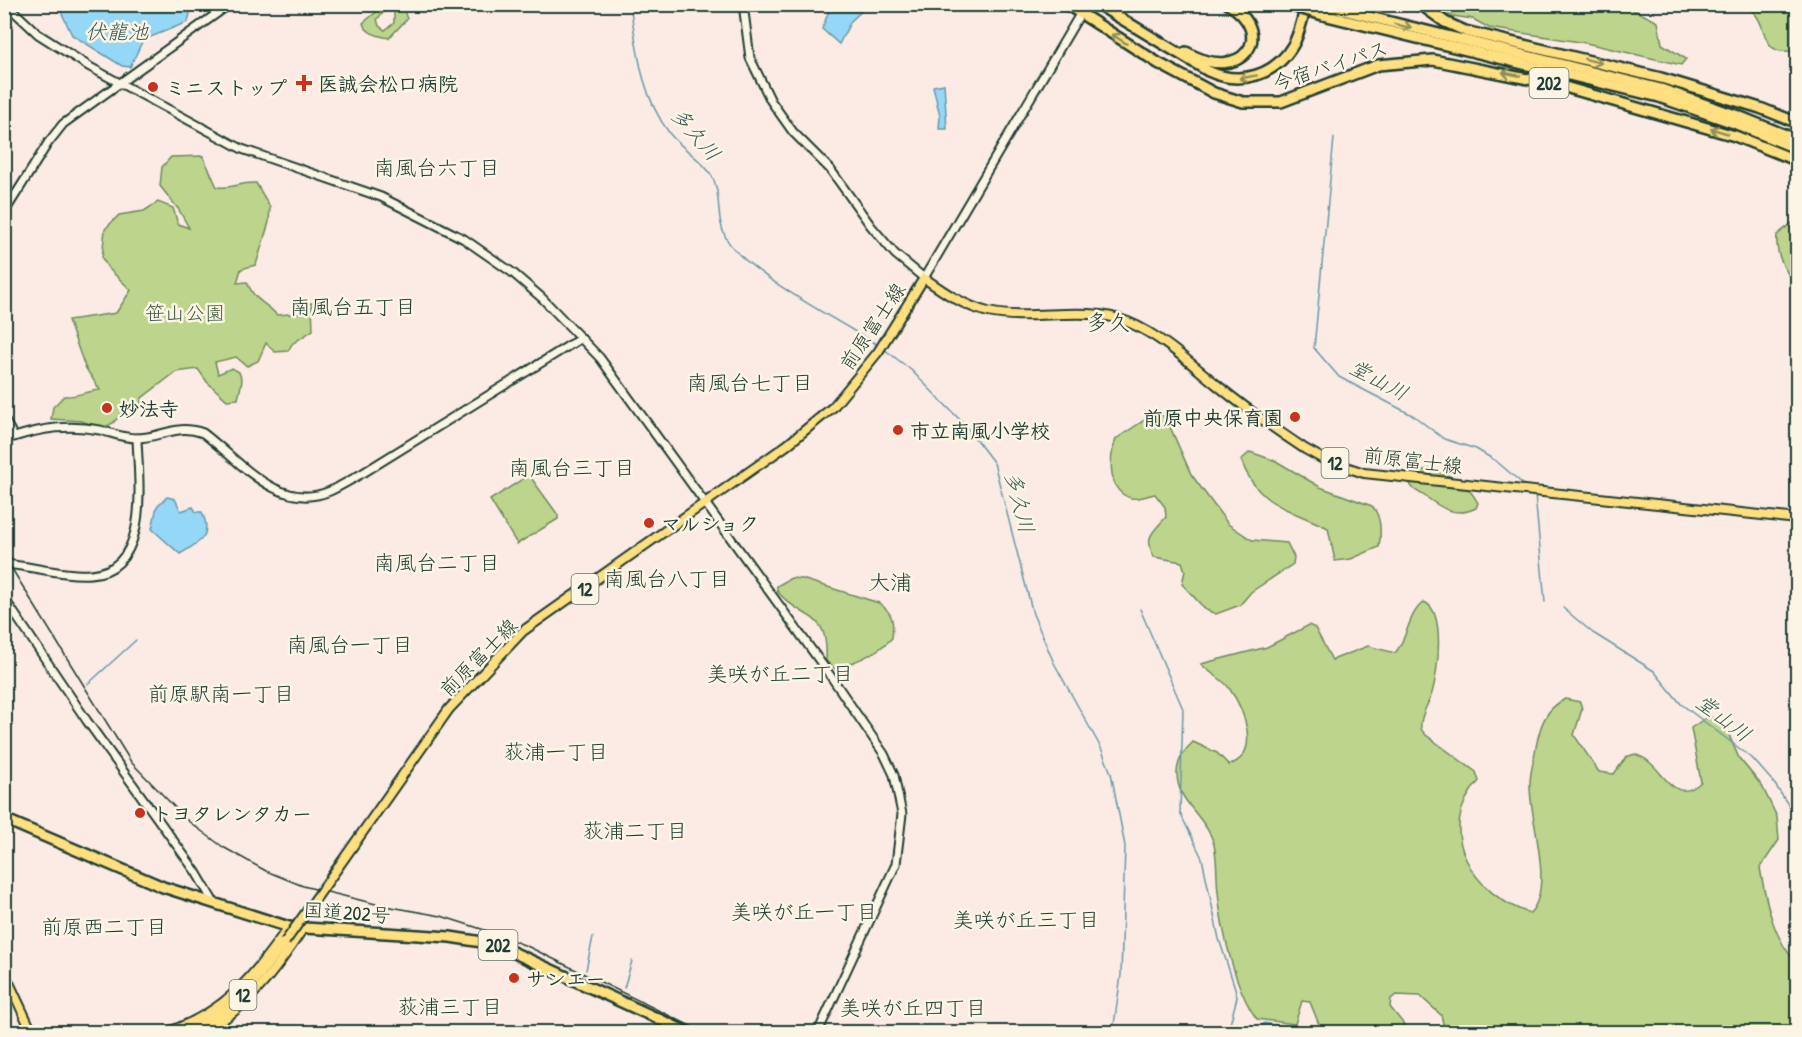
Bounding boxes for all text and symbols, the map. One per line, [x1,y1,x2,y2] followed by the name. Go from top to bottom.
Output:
[86,17,149,46] water label: 伏龍池
[1393,21,1412,33] one-way arrow
[1111,32,1128,44] one-way arrow
[1269,34,1391,96] street label: 今宿バイパス
[1584,55,1603,67] one-way arrow
[1501,68,1521,79] one-way arrow
[1530,68,1568,98] road number: 202
[318,70,458,97] place label: 医誠会松口病院
[1238,72,1258,83] one-way arrow
[165,74,287,101] place label: ミニストップ
[295,74,313,92] marker: 医誠会松口病院
[146,80,160,94] marker: ミニストップ
[664,101,728,167] water label: 多久川
[1710,125,1729,136] one-way arrow
[374,153,500,182] district label: 南風台六丁目
[833,277,911,375] street label: 前原富士線
[290,292,416,321] district label: 南風台五丁目
[145,299,225,326] park label: 笹山公園
[1086,307,1130,337] district label: 多久
[1344,352,1414,408] water label: 堂山川
[687,368,813,397] district label: 南風台七丁目
[119,395,179,422] place label: 妙法寺
[100,401,114,415] marker: 妙法寺
[1143,404,1283,431] place label: 前原中央保育園
[1288,410,1302,424] marker: 前原中央保育園
[910,417,1050,444] place label: 市立南風小学校
[891,423,905,437] marker: 市立南風小学校
[1362,441,1464,479] street label: 前原富士線
[1322,448,1348,478] road number: 12
[509,453,635,482] district label: 南風台三丁目
[998,468,1042,536] water label: 多久川
[661,510,759,537] place label: マルショク
[642,516,656,530] marker: マルショク
[374,548,500,577] district label: 南風台二丁目
[604,564,730,593] district label: 南風台八丁目
[868,567,912,597] district label: 大浦
[572,574,598,604] road number: 12
[433,612,523,702] street label: 前原富士線
[287,630,413,659] district label: 南風台一丁目
[707,659,854,688] district label: 美咲が丘二丁目
[148,679,295,708] district label: 前原駅南一丁目
[1690,687,1758,749] water label: 堂山川
[504,737,609,766] district label: 荻浦一丁目
[152,800,312,827] place label: トヨタレンタカー
[133,806,147,820] marker: トヨタレンタカー
[583,816,688,845] district label: 荻浦二丁目
[302,895,392,929] street label: 国道202号
[731,897,878,926] district label: 美咲が丘一丁目
[953,905,1100,934] district label: 美咲が丘三丁目
[41,912,167,941] district label: 前原西二丁目
[478,930,518,960] road number: 202
[526,965,606,992] place label: サンエー
[507,971,521,985] marker: サンエー
[230,980,256,1010] road number: 12
[398,992,503,1021] district label: 荻浦三丁目
[840,993,987,1022] district label: 美咲が丘四丁目

